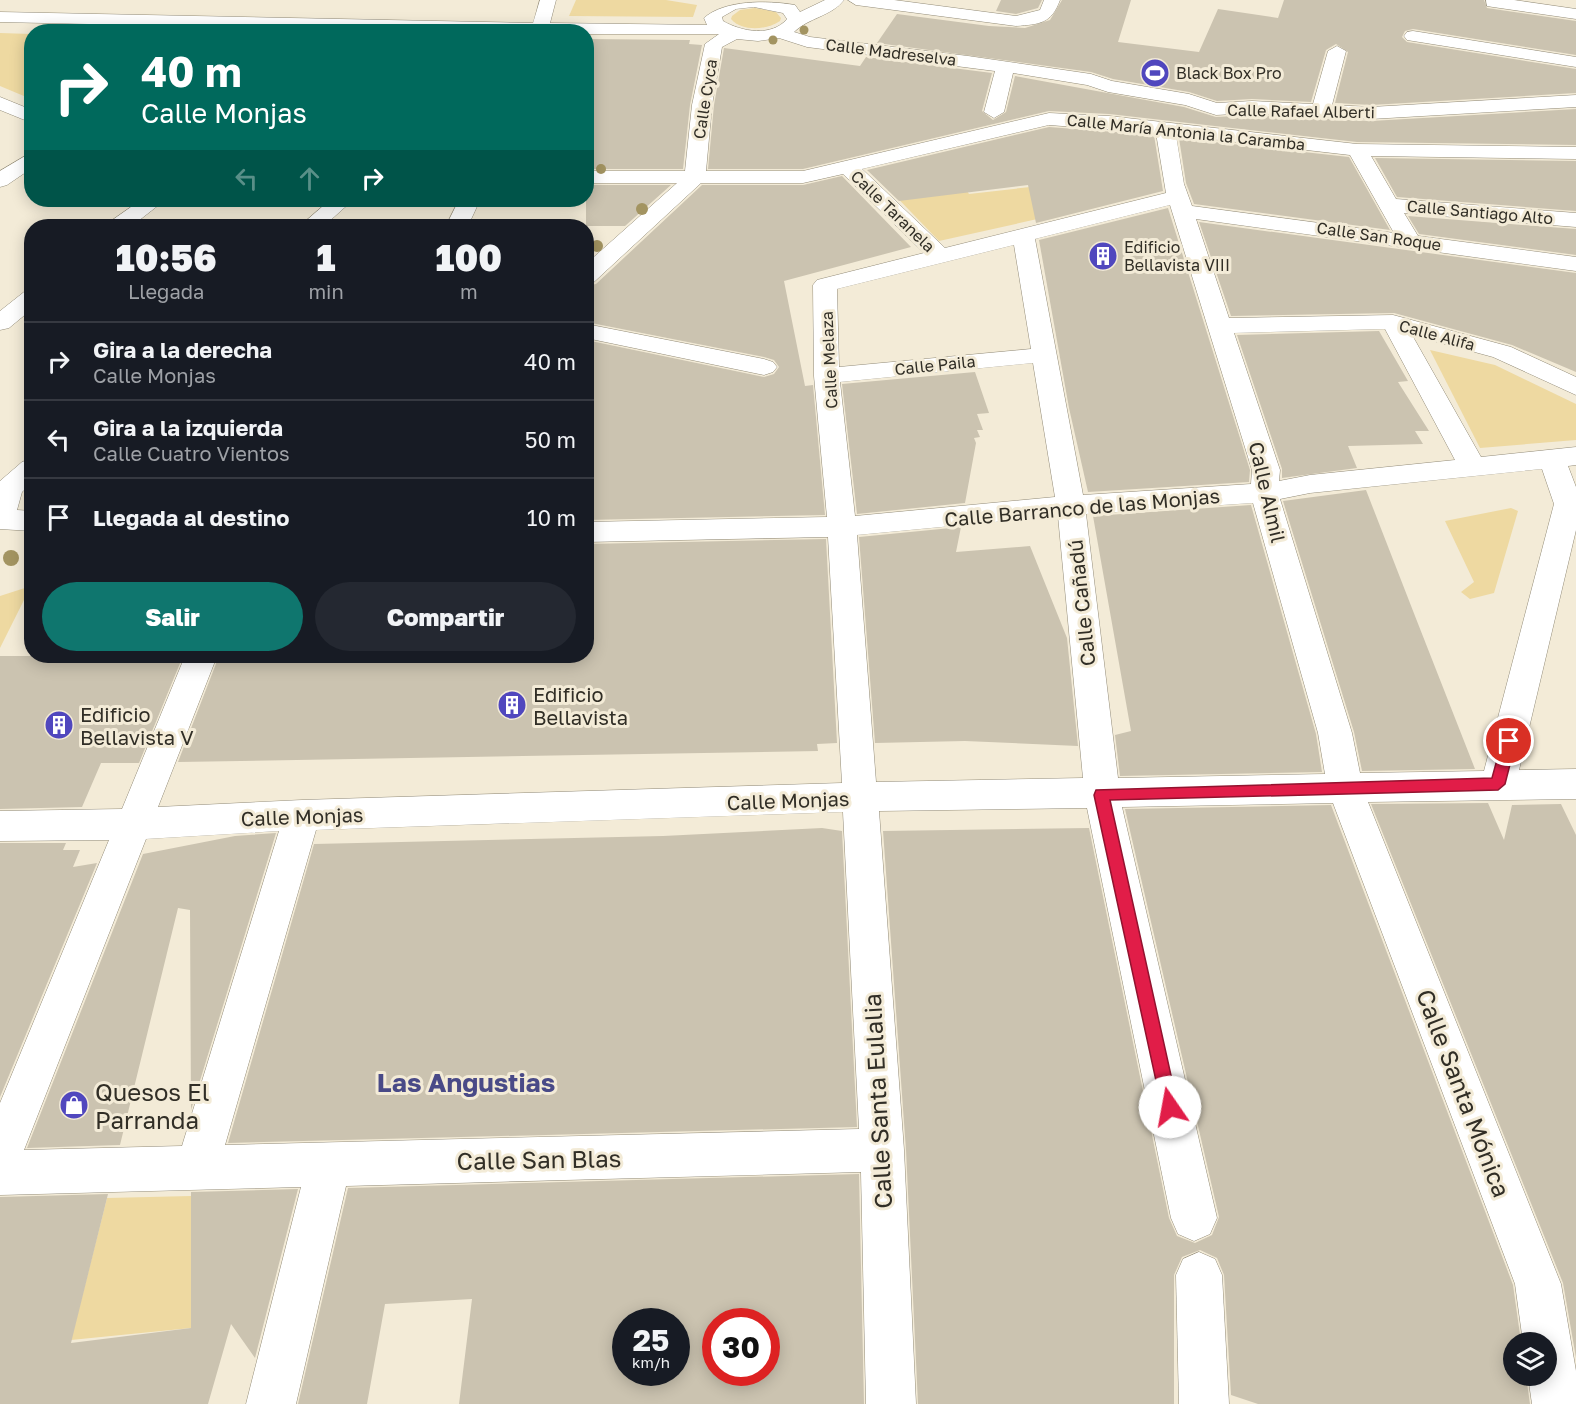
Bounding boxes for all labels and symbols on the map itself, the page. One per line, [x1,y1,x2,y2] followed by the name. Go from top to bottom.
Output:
[825,34,957,70] street label: Calle Madreselva
[1139,57,1171,89] sports icon: Black Box Pro
[689,58,721,140] street label: Calle Cyca
[1176,63,1282,83] place label: Black Box Pro
[1227,100,1375,122] street label: Calle Rafael Alberti
[1066,110,1306,154] street label: Calle María Antonia la Caramba
[847,166,939,256] street label: Calle Taranela
[1406,196,1554,228] street label: Calle Santiago Alto
[1315,217,1443,255] street label: Calle San Roque
[1124,237,1230,275] place label: Edificio Bellavista VIII
[1087,240,1119,272] building icon: Edificio Bellavista VIII
[816,311,842,409] street label: Calle Melaza
[1397,315,1477,355] street label: Calle Alifa
[894,351,976,379] street label: Calle Paila
[1245,439,1291,545] street label: Calle Almil
[943,483,1221,531] street label: Calle Barranco de las Monjas
[1062,539,1100,667] street label: Calle Cañadú
[533,682,628,729] place label: Edificio Bellavista
[496,689,528,721] building icon: Edificio Bellavista
[80,702,194,749] place label: Edificio Bellavista V
[43,709,75,741] building icon: Edificio Bellavista V
[1483,715,1534,766] pin
[726,786,850,814] street label: Calle Monjas
[240,802,364,830] street label: Calle Monjas
[1411,985,1517,1201] street label: Calle Santa Mónica
[857,993,897,1209] street label: Calle Santa Eulalia
[377,1067,555,1098] district label: Las Angustias
[1138,1075,1202,1139] position arrow
[95,1077,209,1134] place label: Quesos El Parranda
[58,1089,90,1121] shop icon: Quesos El Parranda
[456,1143,622,1175] street label: Calle San Blas
[702,1308,780,1386] speed limit sign: 30

